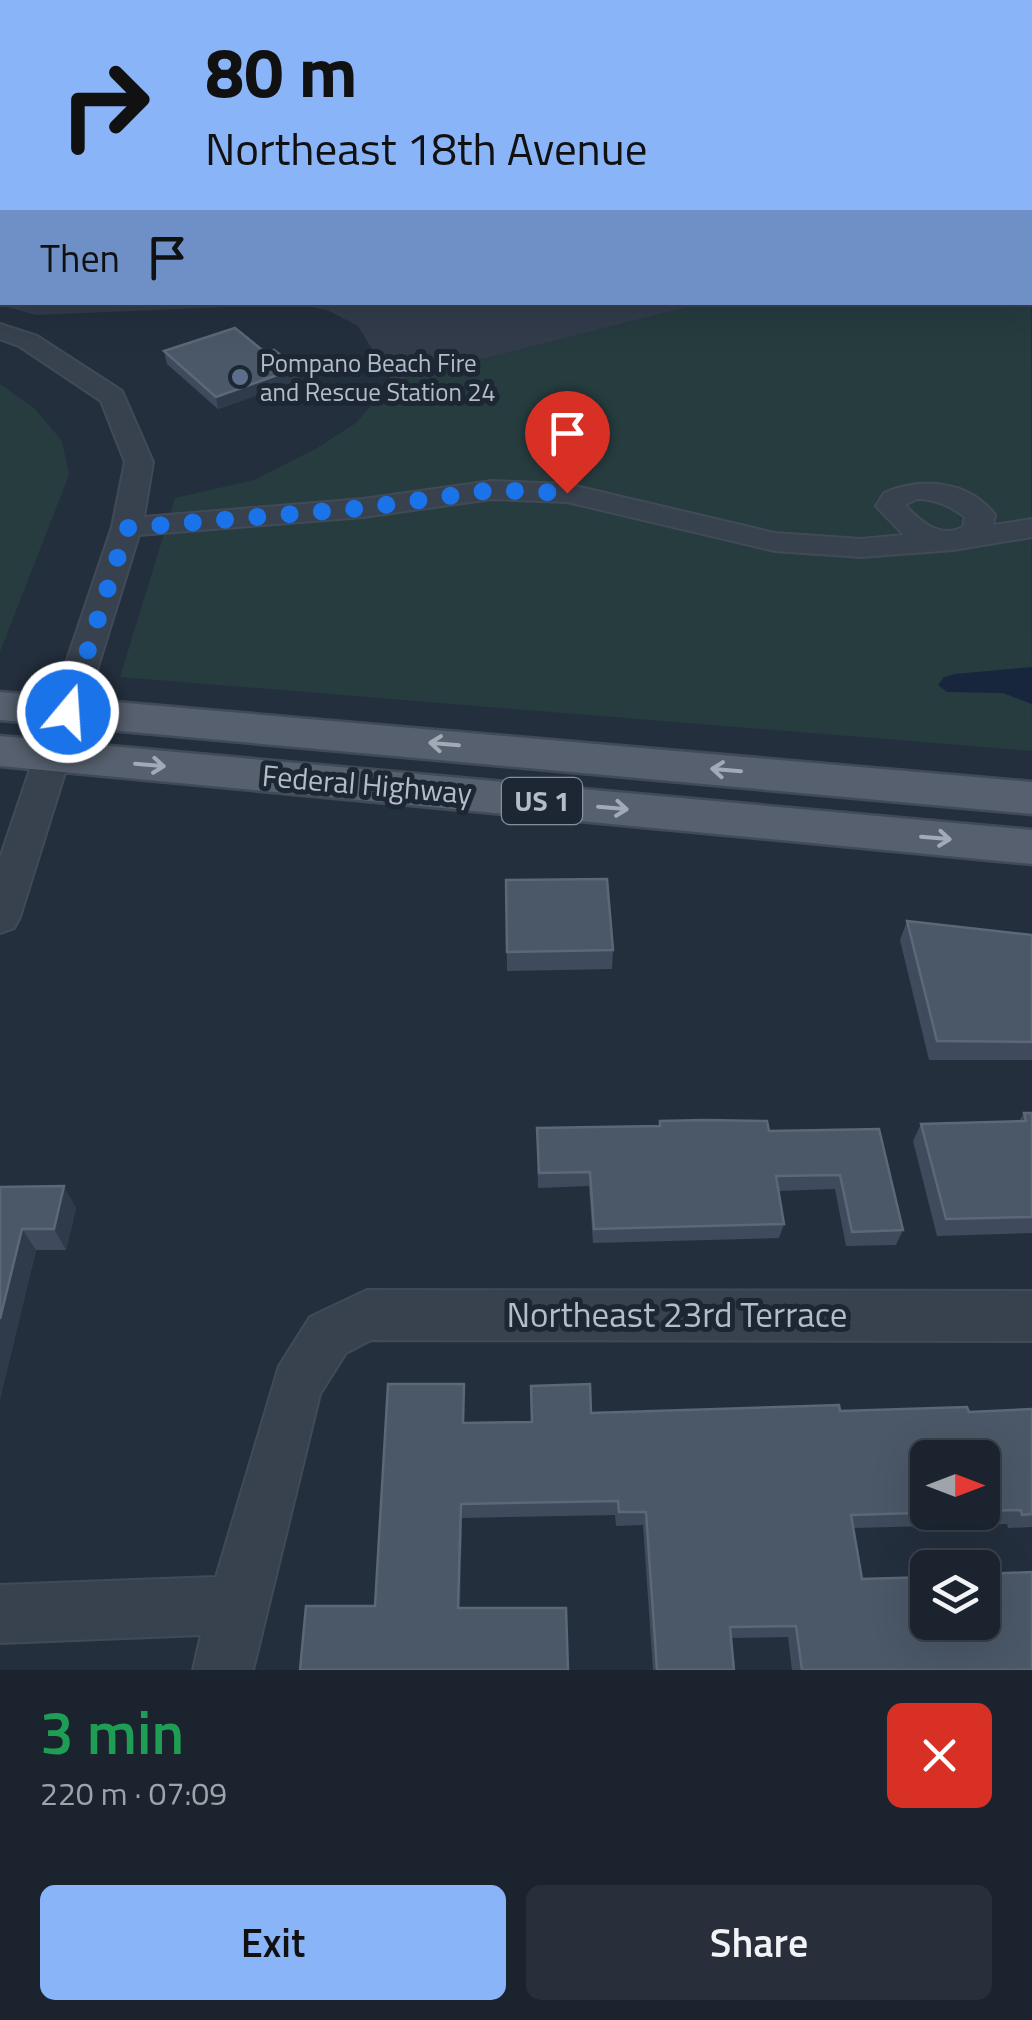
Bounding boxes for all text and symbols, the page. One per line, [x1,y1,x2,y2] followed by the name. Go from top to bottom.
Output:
[205,18,358,124] text: 80 m
[40,40,170,170] icon: right
[205,114,647,182] text: Northeast 18th Avenue
[40,229,120,287] text: Then
[140,230,195,285] icon: arrive
[260,344,495,411] place label: Pompano Beach Fire and Rescue Station 24
[229,366,251,388] marker: Pompano Beach Fire and Rescue Station 24
[525,391,610,494] pin
[540,406,595,461] icon: arrive
[16,660,120,764] position arrow
[428,735,461,754] one-way arrow
[260,752,474,816] street label: Federal Highway
[133,756,165,775] one-way arrow
[710,760,742,779] one-way arrow
[502,778,582,824] road number: US 1
[596,798,628,817] one-way arrow
[920,828,952,847] one-way arrow
[506,1287,848,1341] street label: Northeast 23rd Terrace
[910,1440,1000,1530] north arrow
[910,1440,1000,1640] map controls
[910,1550,1000,1640] button: layers
[40,1686,184,1777] text: 3 min
[887,1703,992,1808] button: close
[40,1769,227,1817] text: 220 m · 07:09
[40,1885,506,2000] button: Exit
[526,1885,992,2000] button: Share

